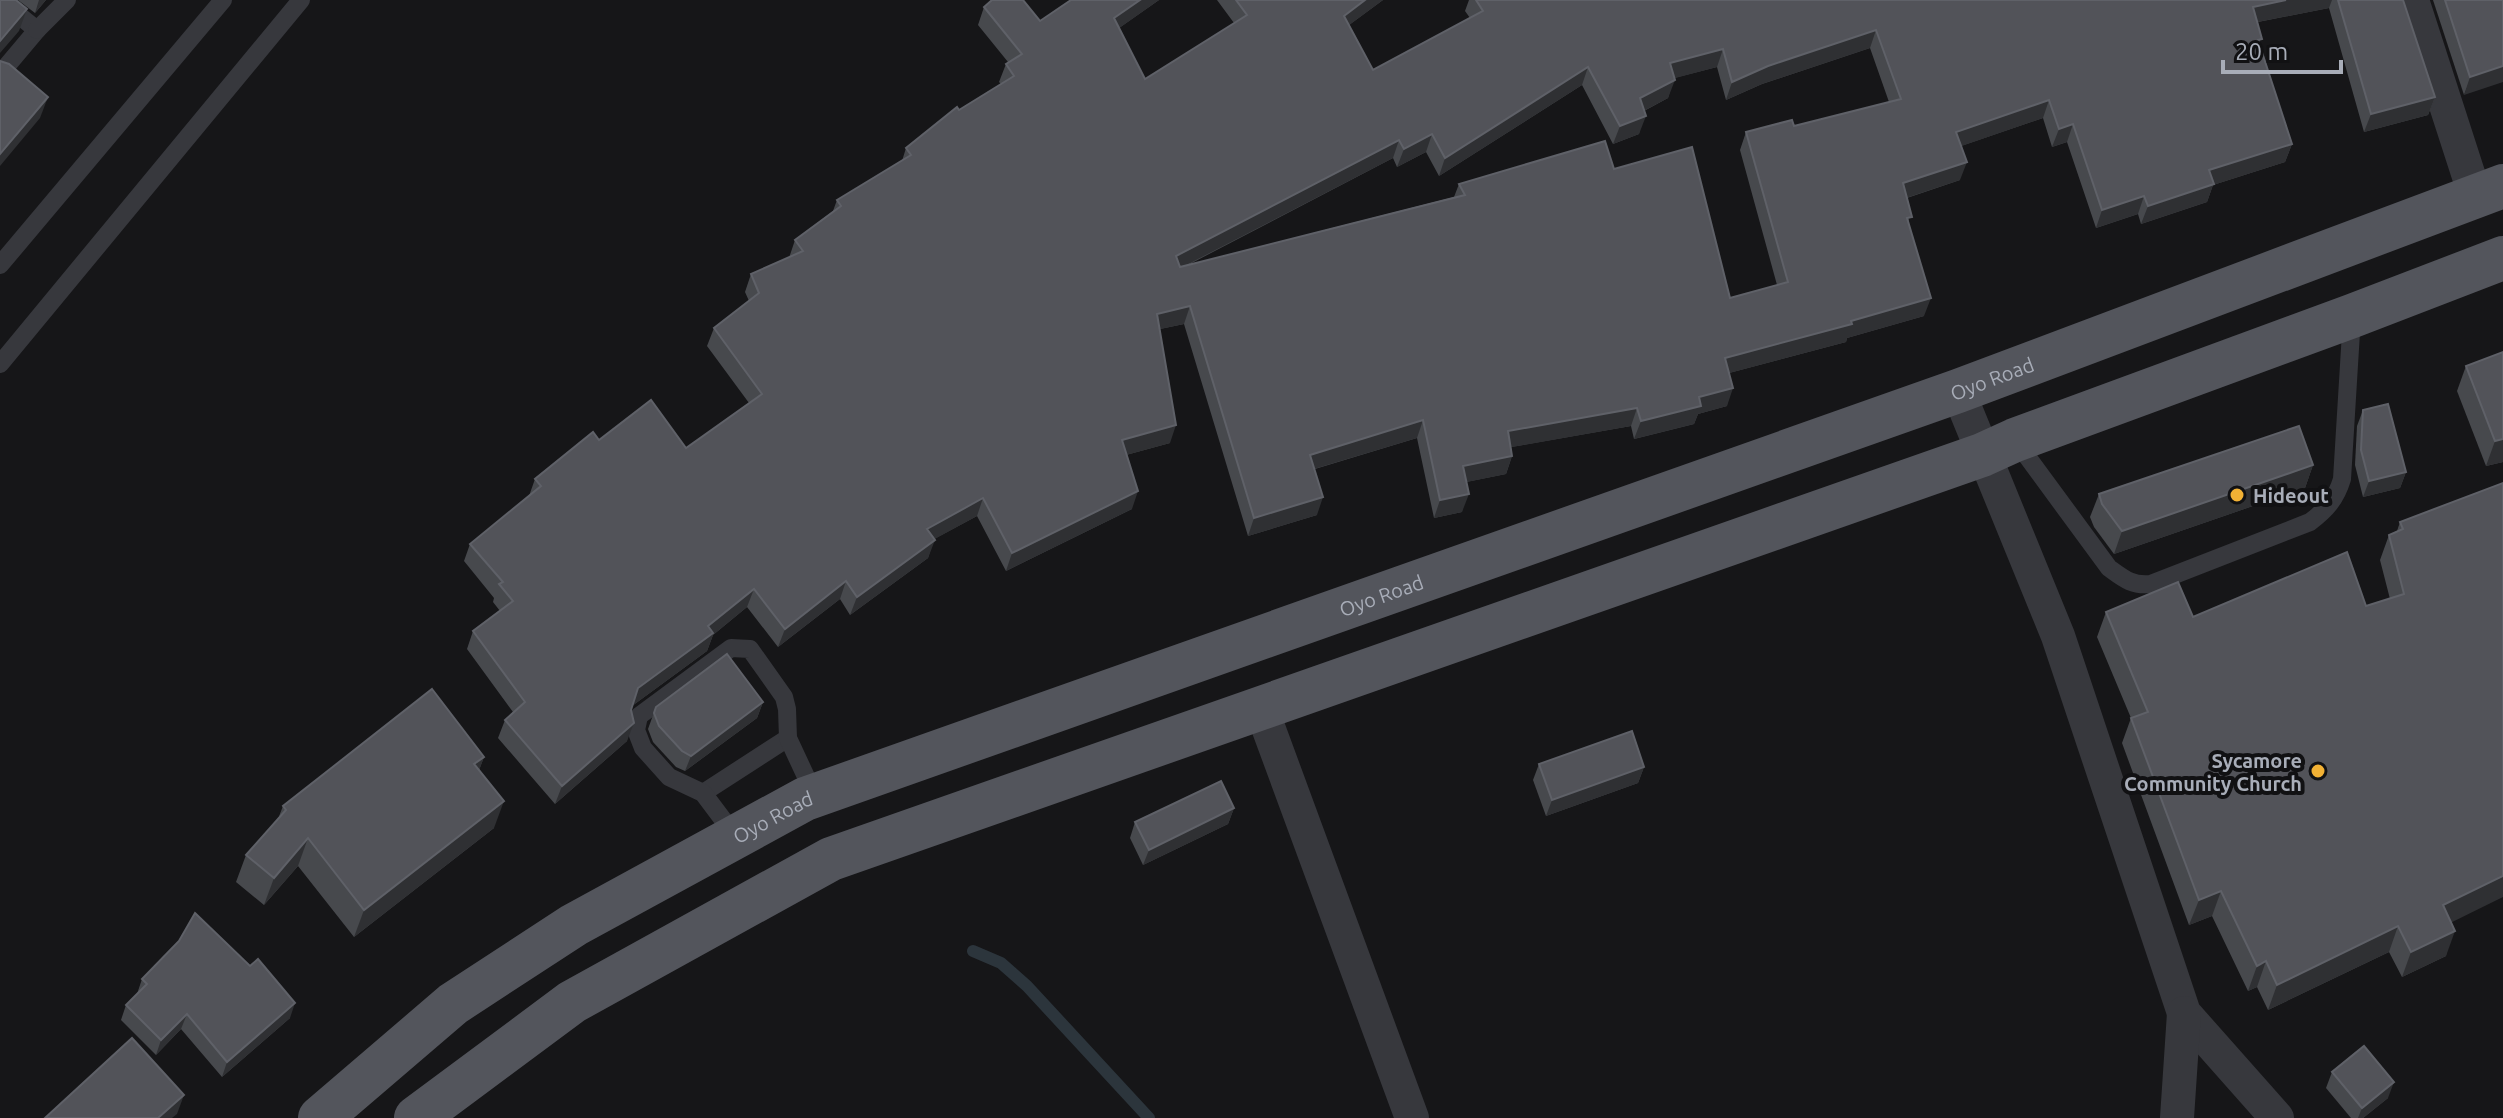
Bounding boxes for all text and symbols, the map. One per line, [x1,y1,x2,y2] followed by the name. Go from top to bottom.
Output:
[2223,24,2341,74] scale bar
[2235,38,2288,65] text: 20 m
[1947,352,2037,404] street label: Oyo Road
[2253,484,2329,507] place label: Hideout
[2228,486,2246,504] marker: Hideout
[1336,570,1426,621] street label: Oyo Road
[2124,749,2302,795] place label: Sycamore Community Church
[2309,762,2327,780] marker: Sycamore Community Church
[729,786,815,848] street label: Oyo Road

